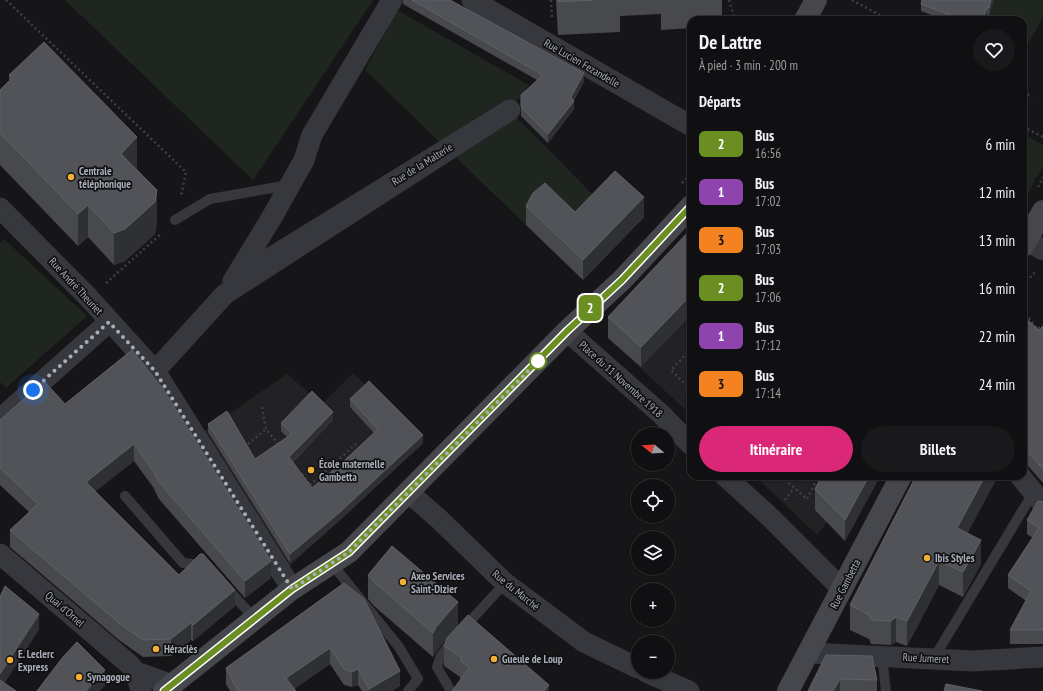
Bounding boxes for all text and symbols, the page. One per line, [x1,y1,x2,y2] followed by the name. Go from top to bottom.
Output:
[973,29,1015,71] button: heart
[699,30,762,54] text: De Lattre
[542,36,623,91] street label: Rue Lucien Fezandelle
[699,57,798,74] text: À pied · 3 min · 200 m
[699,92,741,111] text: Départs
[755,126,774,145] text: Bus
[718,135,724,153] text: 2
[985,135,1015,154] text: 6 min
[389,139,455,188] street label: Rue de la Malterie
[755,145,781,162] text: 16:56
[79,164,131,191] place label: Centrale téléphonique
[66,172,76,182] marker: Centrale téléphonique
[755,174,774,193] text: Bus
[718,183,724,201] text: 1
[979,183,1015,202] text: 12 min
[755,193,781,210] text: 17:02
[755,222,774,241] text: Bus
[718,231,724,249] text: 3
[979,231,1015,250] text: 13 min
[755,241,781,258] text: 17:03
[46,255,106,317] street label: Rue André Theuriet
[755,270,774,289] text: Bus
[718,279,724,297] text: 2
[979,279,1015,298] text: 16 min
[755,289,781,306] text: 17:06
[577,295,603,321] line badge: 2
[587,299,593,317] text: 2
[755,318,774,337] text: Bus
[718,327,724,345] text: 1
[979,327,1015,346] text: 22 min
[755,337,781,354] text: 17:12
[576,338,666,420] street label: Place du 11 Novembre 1918
[529,352,547,370] unlabelled marker
[755,366,774,385] text: Bus
[718,375,724,393] text: 3
[979,375,1015,394] text: 24 min
[23,380,43,400] your location
[755,385,781,402] text: 17:14
[699,426,853,472] button: Itinéraire
[861,426,1015,472] button: Billets
[631,427,675,471] north arrow
[631,427,675,679] map controls
[319,457,385,484] place label: École maternelle Gambetta
[306,465,316,475] marker: École maternelle Gambetta
[631,479,675,523] button: locate
[631,531,675,575] button: layers
[935,551,975,565] place label: Ibis Styles
[922,553,932,563] marker: Ibis Styles
[827,557,863,611] street label: Rue Gambetta
[490,567,543,614] street label: Rue du Marché
[410,569,465,596] place label: Axeo Services Saint-Dizier
[398,577,408,587] marker: Axeo Services Saint-Dizier
[631,583,675,627] button: +
[43,588,88,630] street label: Quai d'Ornel
[631,635,675,679] button: −
[164,642,198,656] place label: Héraclès
[151,644,161,654] marker: Héraclès
[18,647,54,674] place label: E. Leclerc Express
[902,650,950,666] street label: Rue Jumeret
[502,652,563,666] place label: Gueule de Loup
[489,654,499,664] marker: Gueule de Loup
[5,655,15,665] marker: E. Leclerc Express
[87,670,130,684] place label: Synagogue
[74,672,84,682] marker: Synagogue

